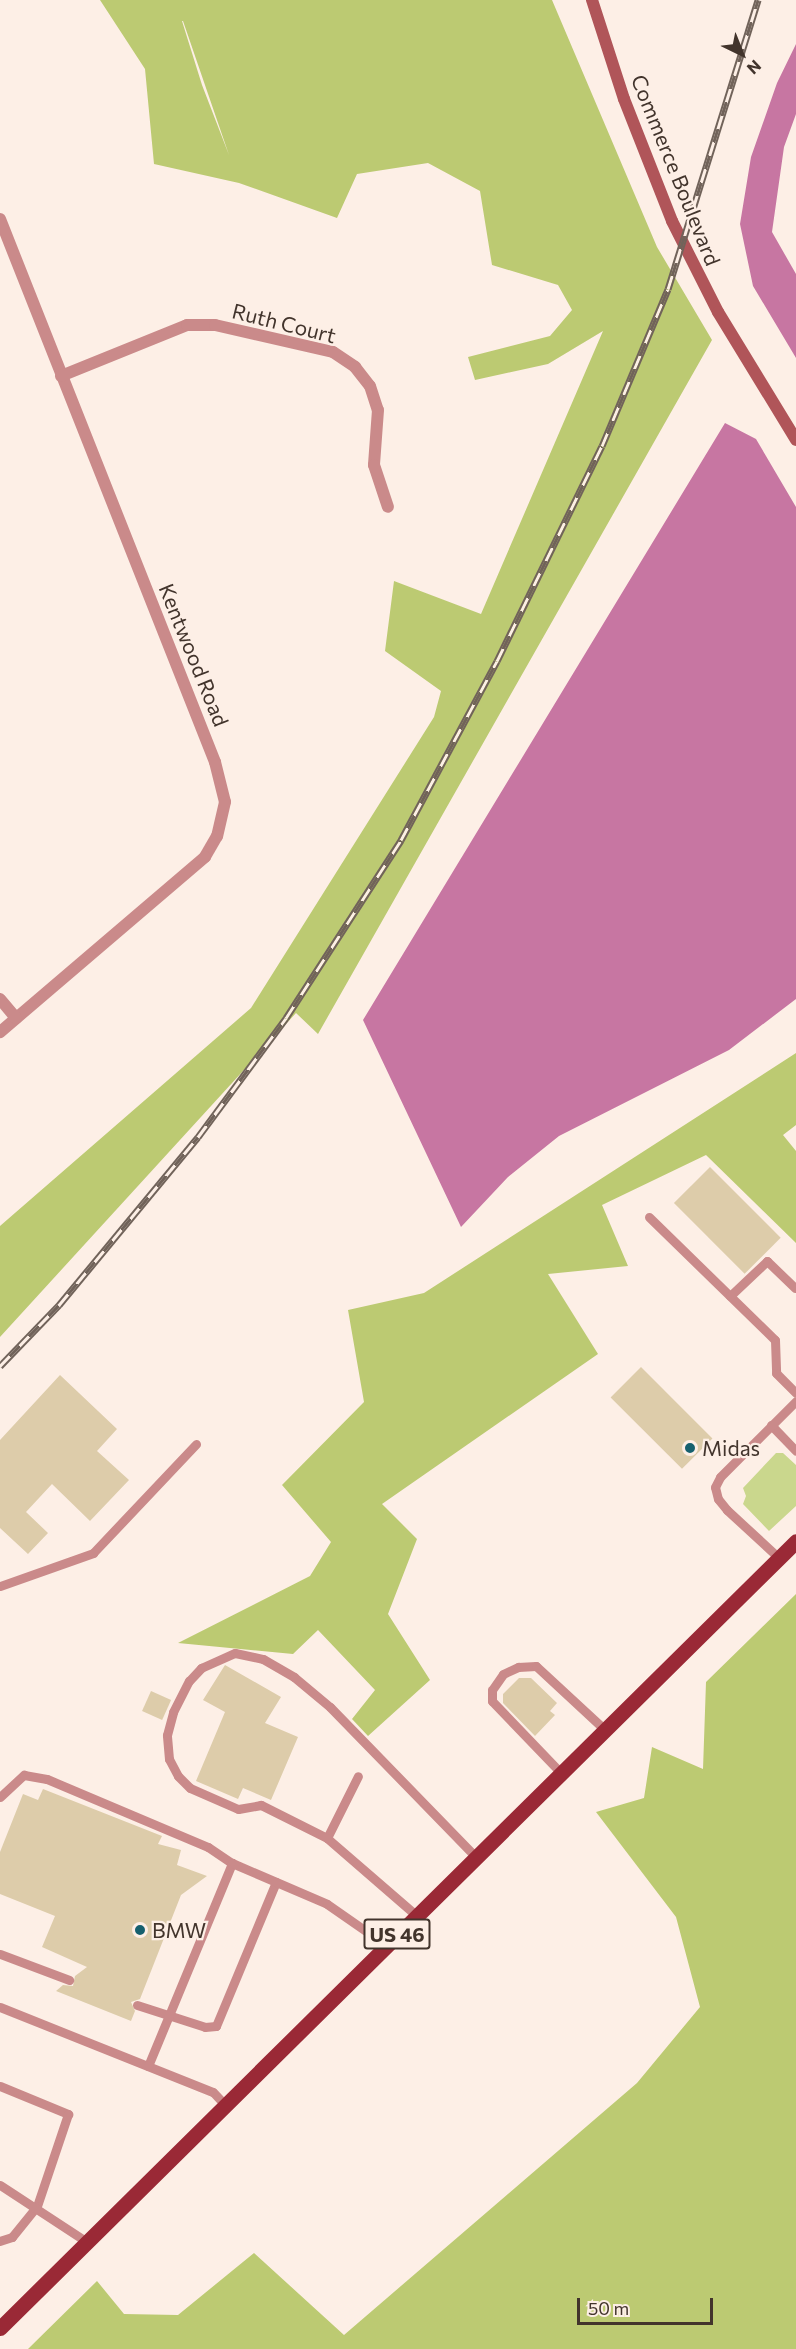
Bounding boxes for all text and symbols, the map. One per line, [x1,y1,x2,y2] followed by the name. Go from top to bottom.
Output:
[712,24,772,84] north arrow
[744,56,765,79] text: N
[626,71,726,269] street label: Commerce Boulevard
[230,298,338,348] street label: Ruth Court
[154,580,234,730] street label: Kentwood Road
[702,1435,760,1461] place label: Midas
[683,1441,697,1455] marker: Midas
[152,1917,206,1943] place label: BMW
[362,1917,432,1951] road number: US 46
[133,1923,147,1937] marker: BMW
[580,2286,716,2324] scale bar
[588,2297,629,2319] text: 50 m

